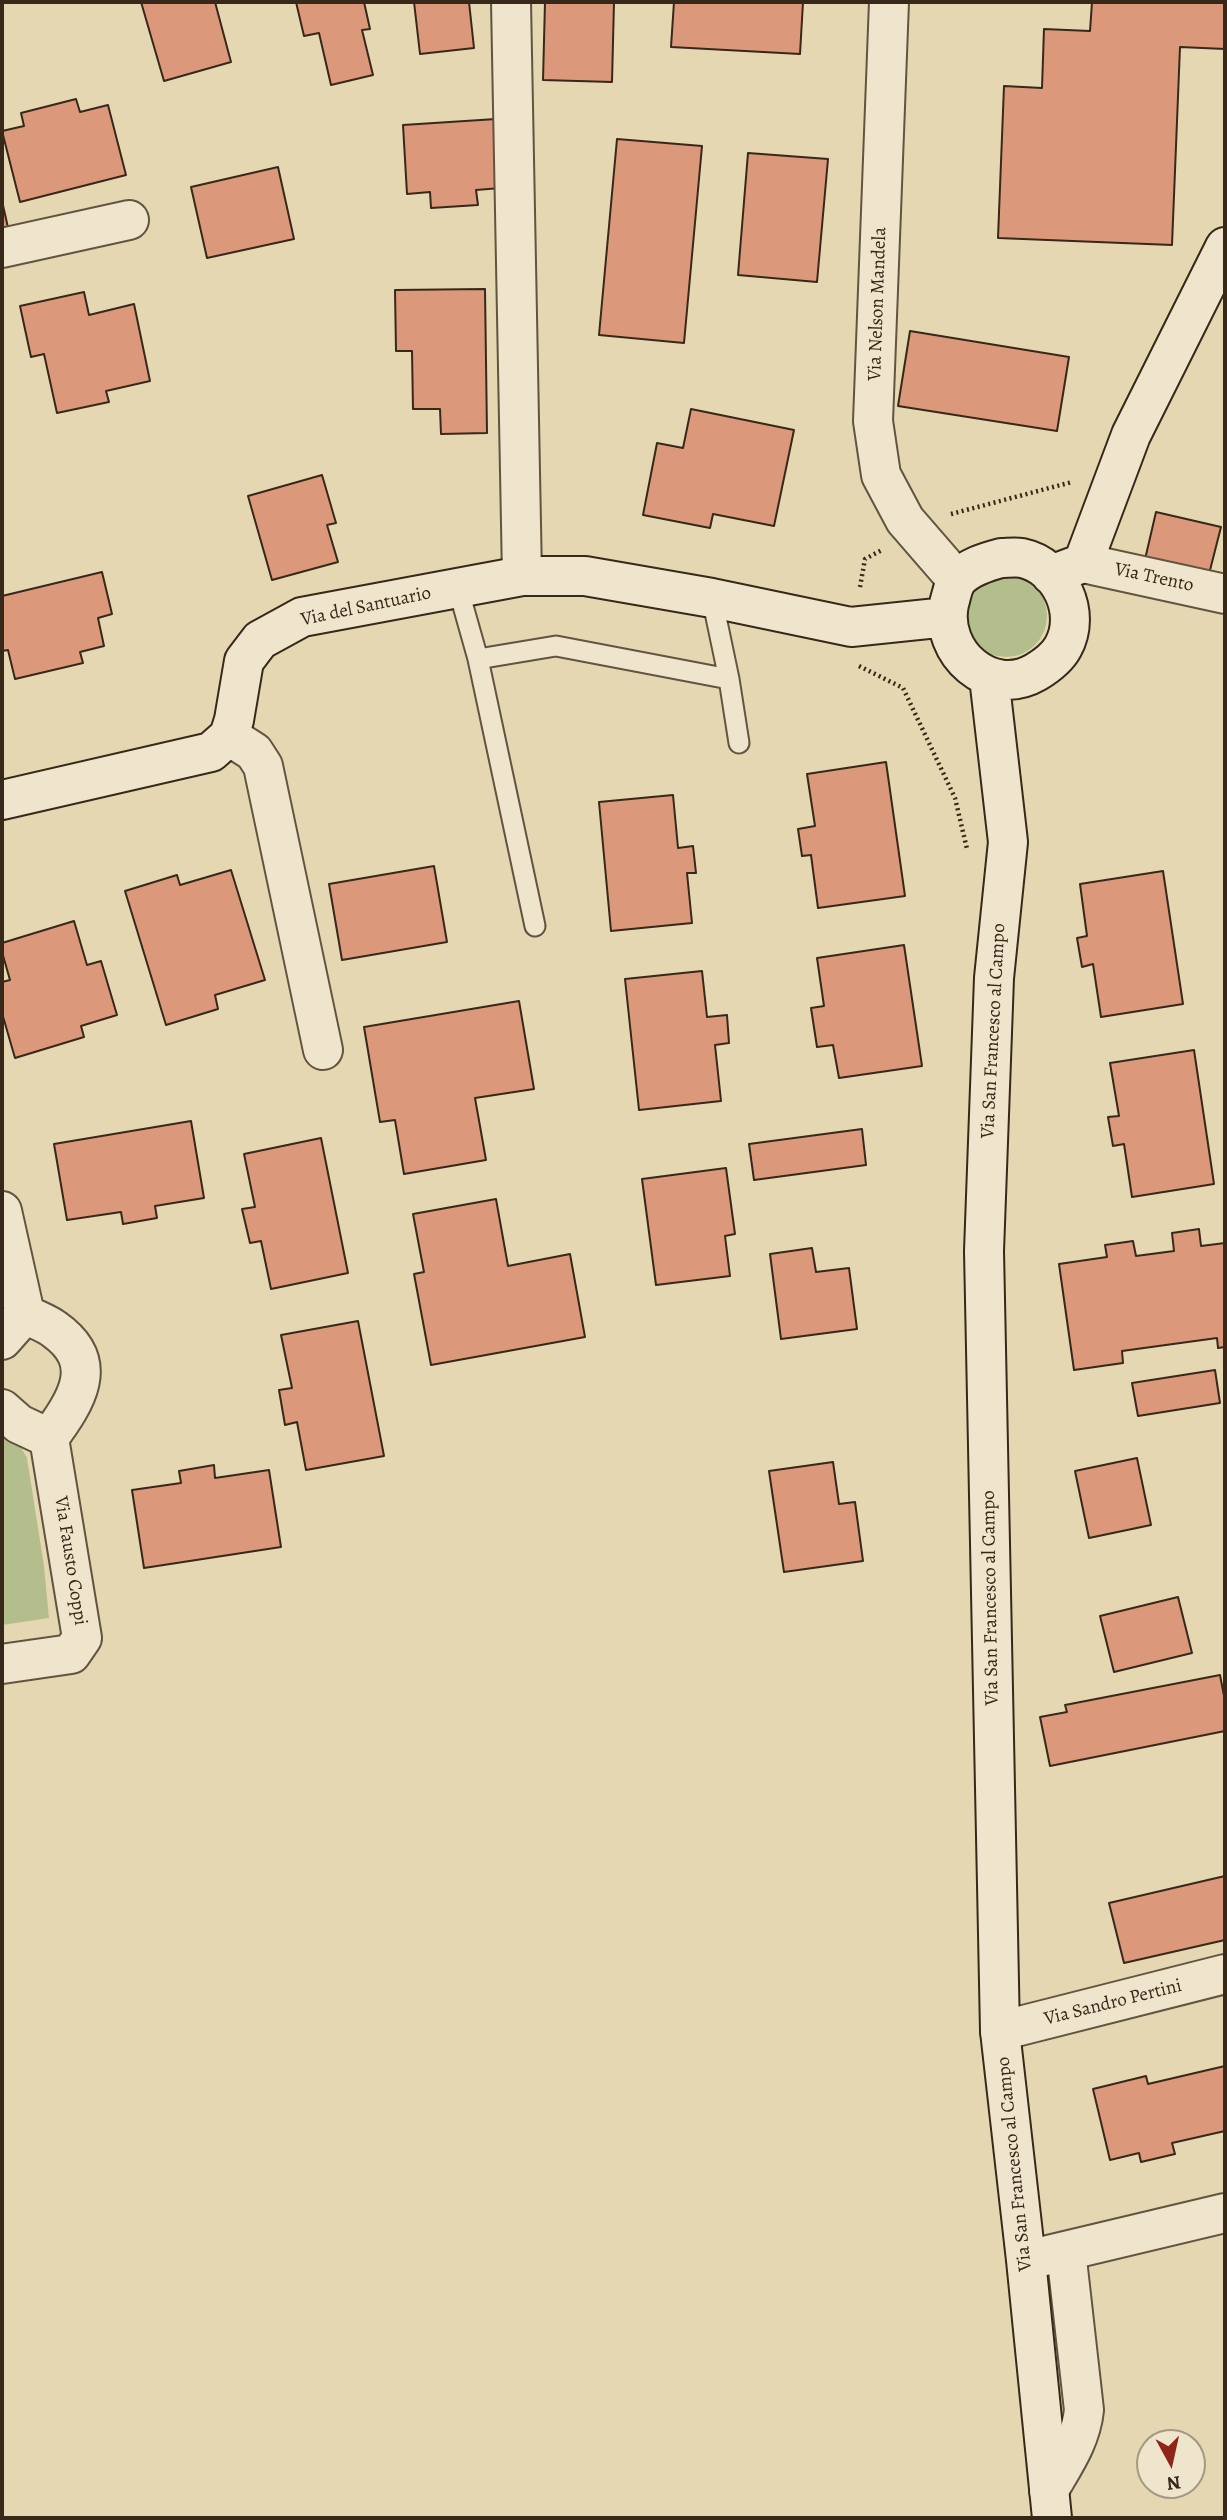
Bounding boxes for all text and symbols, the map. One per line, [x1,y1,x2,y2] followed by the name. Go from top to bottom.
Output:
[864,227,892,381] street label: Via Nelson Mandela
[1112,558,1196,598] street label: Via Trento
[299,582,433,632] street label: Via del Santuario
[977,923,1011,1139] street label: Via San Francesco al Campo
[978,1490,1004,1706] street label: Via San Francesco al Campo
[49,1495,91,1627] street label: Via Fausto Coppi
[1042,1975,1184,2031] street label: Via Sandro Pertini
[992,2056,1038,2272] street label: Via San Francesco al Campo
[1136,2429,1206,2499] north arrow
[1165,2469,1182,2497] text: N

